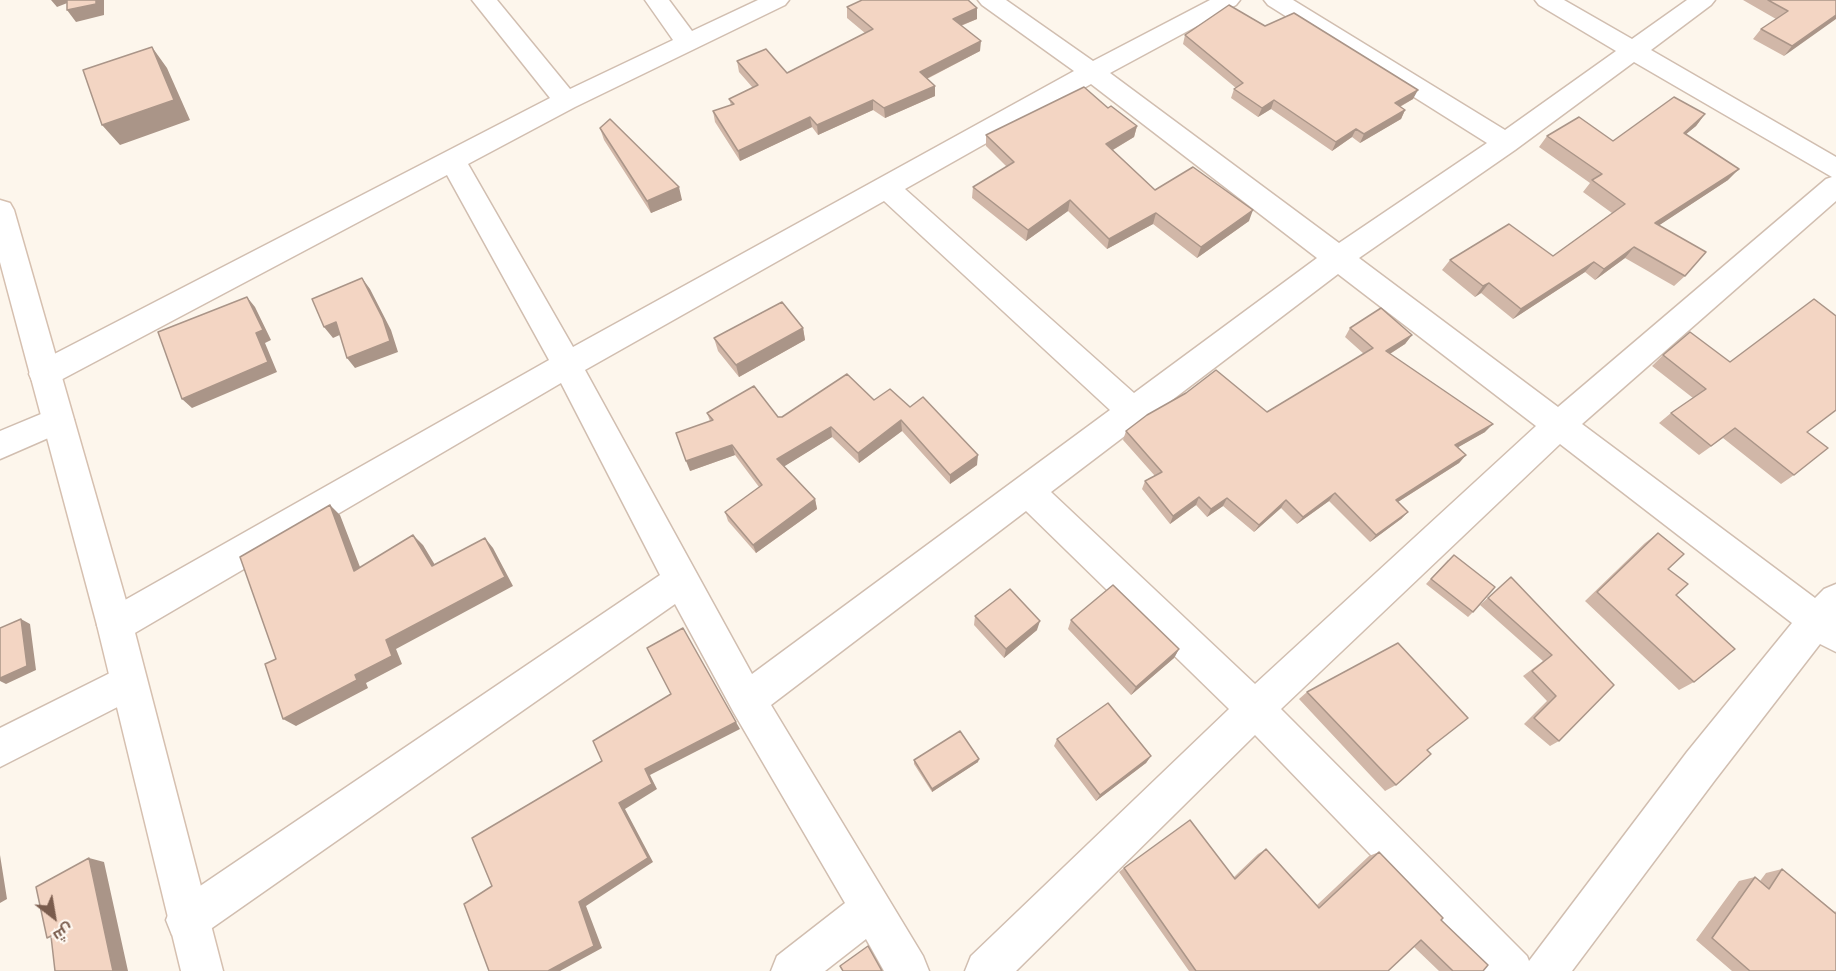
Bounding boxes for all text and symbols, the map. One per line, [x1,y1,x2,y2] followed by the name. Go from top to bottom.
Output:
[24,887,84,947] north arrow
[50,920,77,945] text: ش

